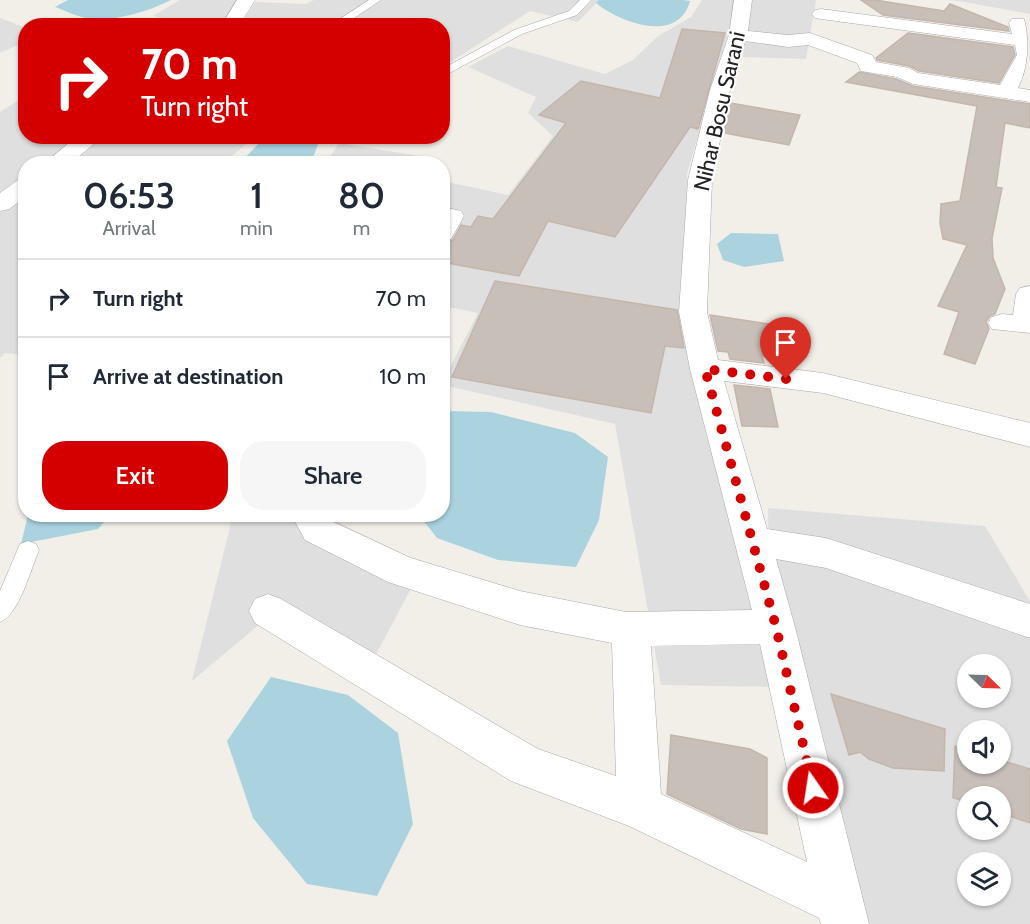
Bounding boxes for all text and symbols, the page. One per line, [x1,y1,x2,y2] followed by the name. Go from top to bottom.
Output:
[688,29,751,194] street label: Nihar Bosu Sarani
[141,38,238,90] text: 70 m
[42,42,120,120] icon: right
[141,90,248,123] text: Turn right
[83,173,175,217] text: 06:53
[250,173,263,217] text: 1
[338,173,385,217] text: 80
[102,216,156,240] text: Arrival
[240,216,273,240] text: min
[353,216,370,240] text: m
[42,282,75,315] icon: right
[93,285,183,312] text: Turn right
[376,285,426,312] text: 70 m
[760,317,811,379] pin
[769,326,802,359] icon: arrive
[42,360,75,393] icon: arrive
[93,363,283,390] text: Arrive at destination
[379,363,426,390] text: 10 m
[42,441,228,510] button: Exit
[240,441,426,510] button: Share
[957,654,1011,708] north arrow
[957,654,1011,906] map controls
[957,720,1011,774] button: sound
[781,756,845,820] position arrow
[957,786,1011,840] button: search
[957,852,1011,906] button: layers

